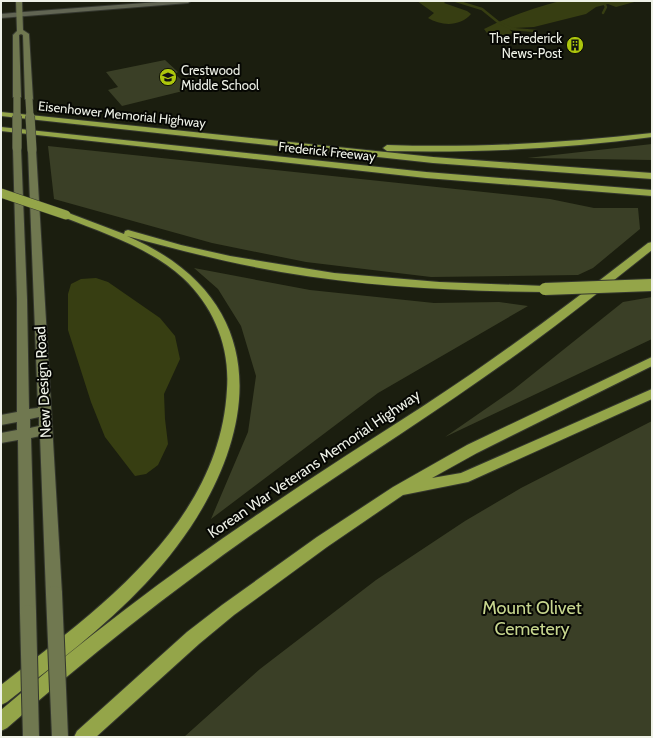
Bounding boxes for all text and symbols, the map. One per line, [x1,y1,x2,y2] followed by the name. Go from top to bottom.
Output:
[489,30,563,61] place label: The Frederick News-Post
[565,35,585,55] building icon: The Frederick News-Post
[181,62,259,93] place label: Crestwood Middle School
[158,67,178,87] school or university icon: Crestwood Middle School
[37,97,207,131] street label: Eisenhower Memorial Highway
[278,138,377,164] street label: Frederick Freeway
[31,326,55,438] street label: New Design Road
[204,386,424,542] street label: Korean War Veterans Memorial Highway
[482,597,582,640] park label: Mount Olivet Cemetery

